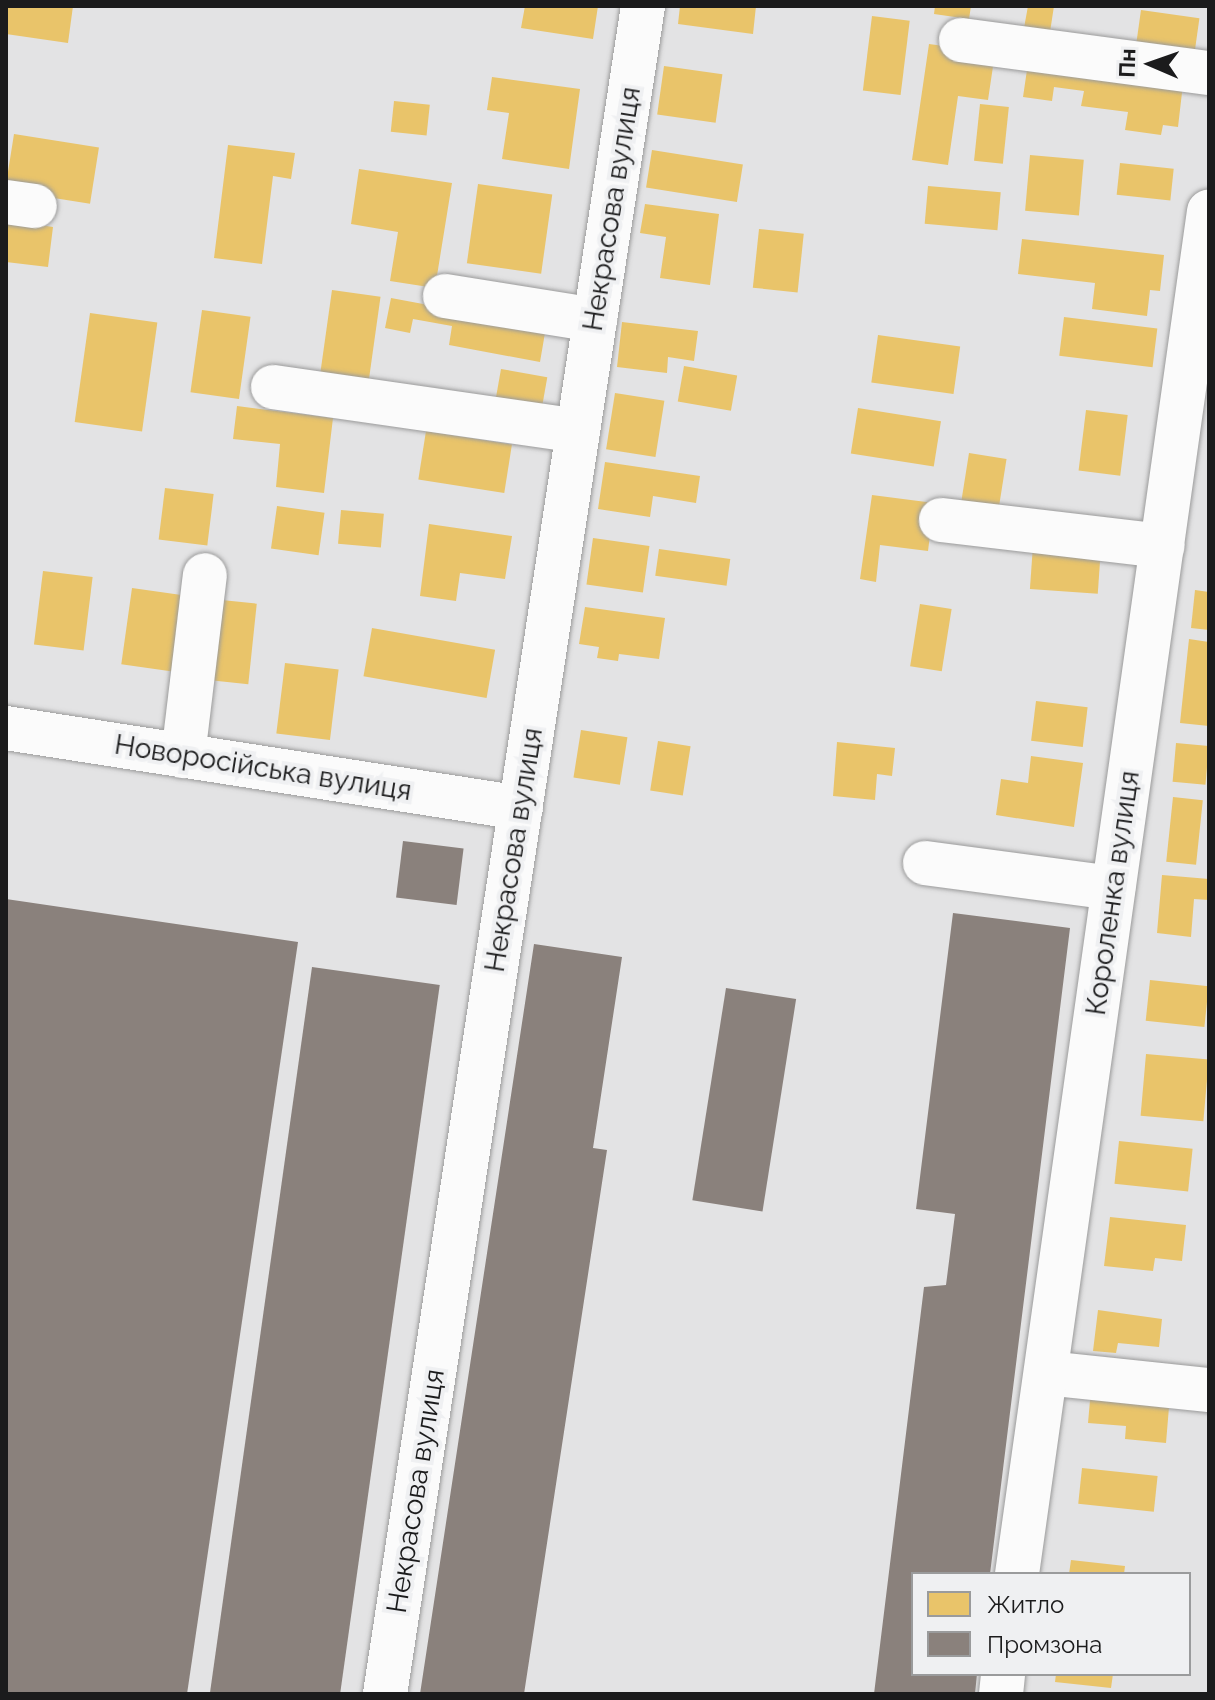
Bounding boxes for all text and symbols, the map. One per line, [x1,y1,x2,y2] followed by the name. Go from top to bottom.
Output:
[1111,24,1191,104] north arrow
[1114,48,1141,78] text: Пн
[576,85,648,333] street label: Некрасова вулиця
[478,726,550,974] street label: Некрасова вулиця
[112,728,414,808] street label: Новоросійська вулиця
[1079,769,1147,1017] street label: Короленка вулиця
[380,1367,452,1615] street label: Некрасова вулиця
[911,1572,1191,1676] legend
[987,1590,1064,1619] text: Житло
[987,1630,1102,1659] text: Промзона

